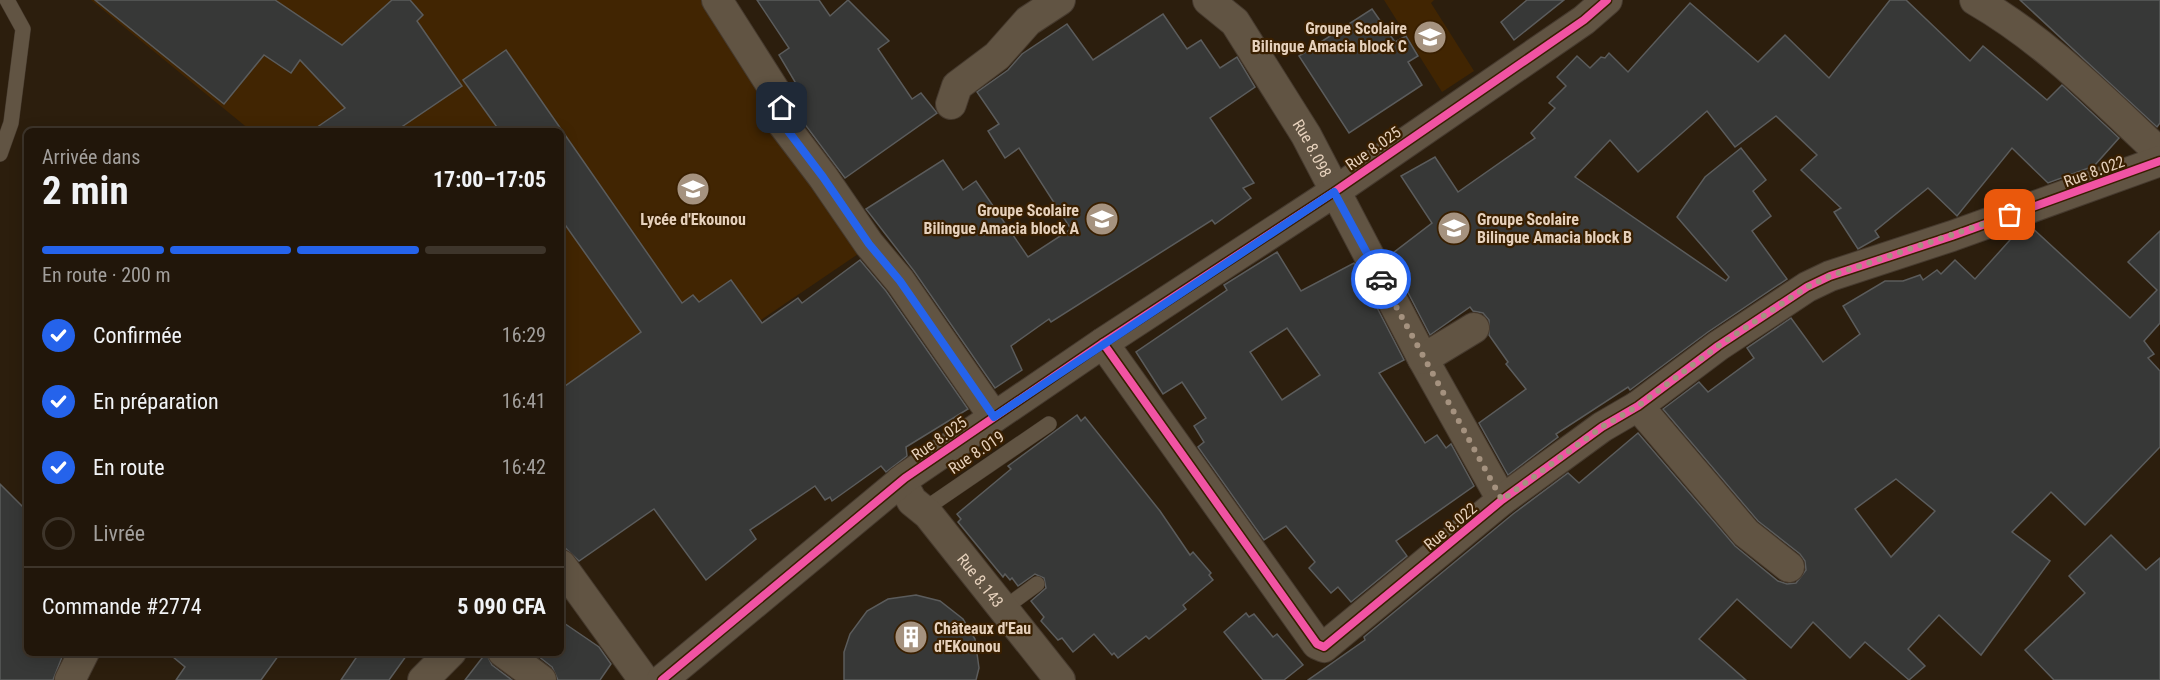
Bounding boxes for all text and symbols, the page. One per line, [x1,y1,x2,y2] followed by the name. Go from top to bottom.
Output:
[1252,19,1407,56] place label: Groupe Scolaire Bilingue Amacia block C
[1412,19,1448,55] school or university icon: Groupe Scolaire Bilingue Amacia block C
[756,82,807,133] pin
[765,91,798,124] icon: home
[1289,116,1335,181] street label: Rue 8.098
[1342,122,1405,174] street label: Rue 8.025
[42,145,140,169] text: Arrivée dans
[2061,152,2127,191] street label: Rue 8.022
[433,167,546,192] text: 17:00–17:05
[42,168,129,214] text: 2 min
[675,171,711,207] school or university icon: Lycée d'Ekounou
[1984,189,2035,240] pin
[1993,198,2026,231] icon: bag
[923,201,1079,238] place label: Groupe Scolaire Bilingue Amacia block A
[1084,201,1120,237] school or university icon: Groupe Scolaire Bilingue Amacia block A
[640,210,746,229] place label: Lycée d'Ekounou
[1436,210,1472,246] school or university icon: Groupe Scolaire Bilingue Amacia block B
[1477,210,1632,247] place label: Groupe Scolaire Bilingue Amacia block B
[1351,249,1411,309] courier
[42,263,170,287] text: En route · 200 m
[1365,263,1398,296] icon: car
[42,319,75,352] icon: check
[93,323,182,348] text: Confirmée
[502,323,546,347] text: 16:29
[42,385,75,418] icon: check
[93,389,219,414] text: En préparation
[502,389,546,413] text: 16:41
[908,412,971,464] street label: Rue 8.025
[945,427,1008,478] street label: Rue 8.019
[42,451,75,484] icon: check
[93,455,165,480] text: En route
[502,455,546,479] text: 16:42
[1420,499,1481,554] street label: Rue 8.022
[93,521,145,546] text: Livrée
[953,550,1007,611] street label: Rue 8.143
[42,594,202,619] text: Commande #2774
[457,594,546,619] text: 5 090 CFA
[893,619,929,655] building icon: Châteaux d'Eau d'EKounou
[934,619,1031,656] place label: Châteaux d'Eau d'EKounou

